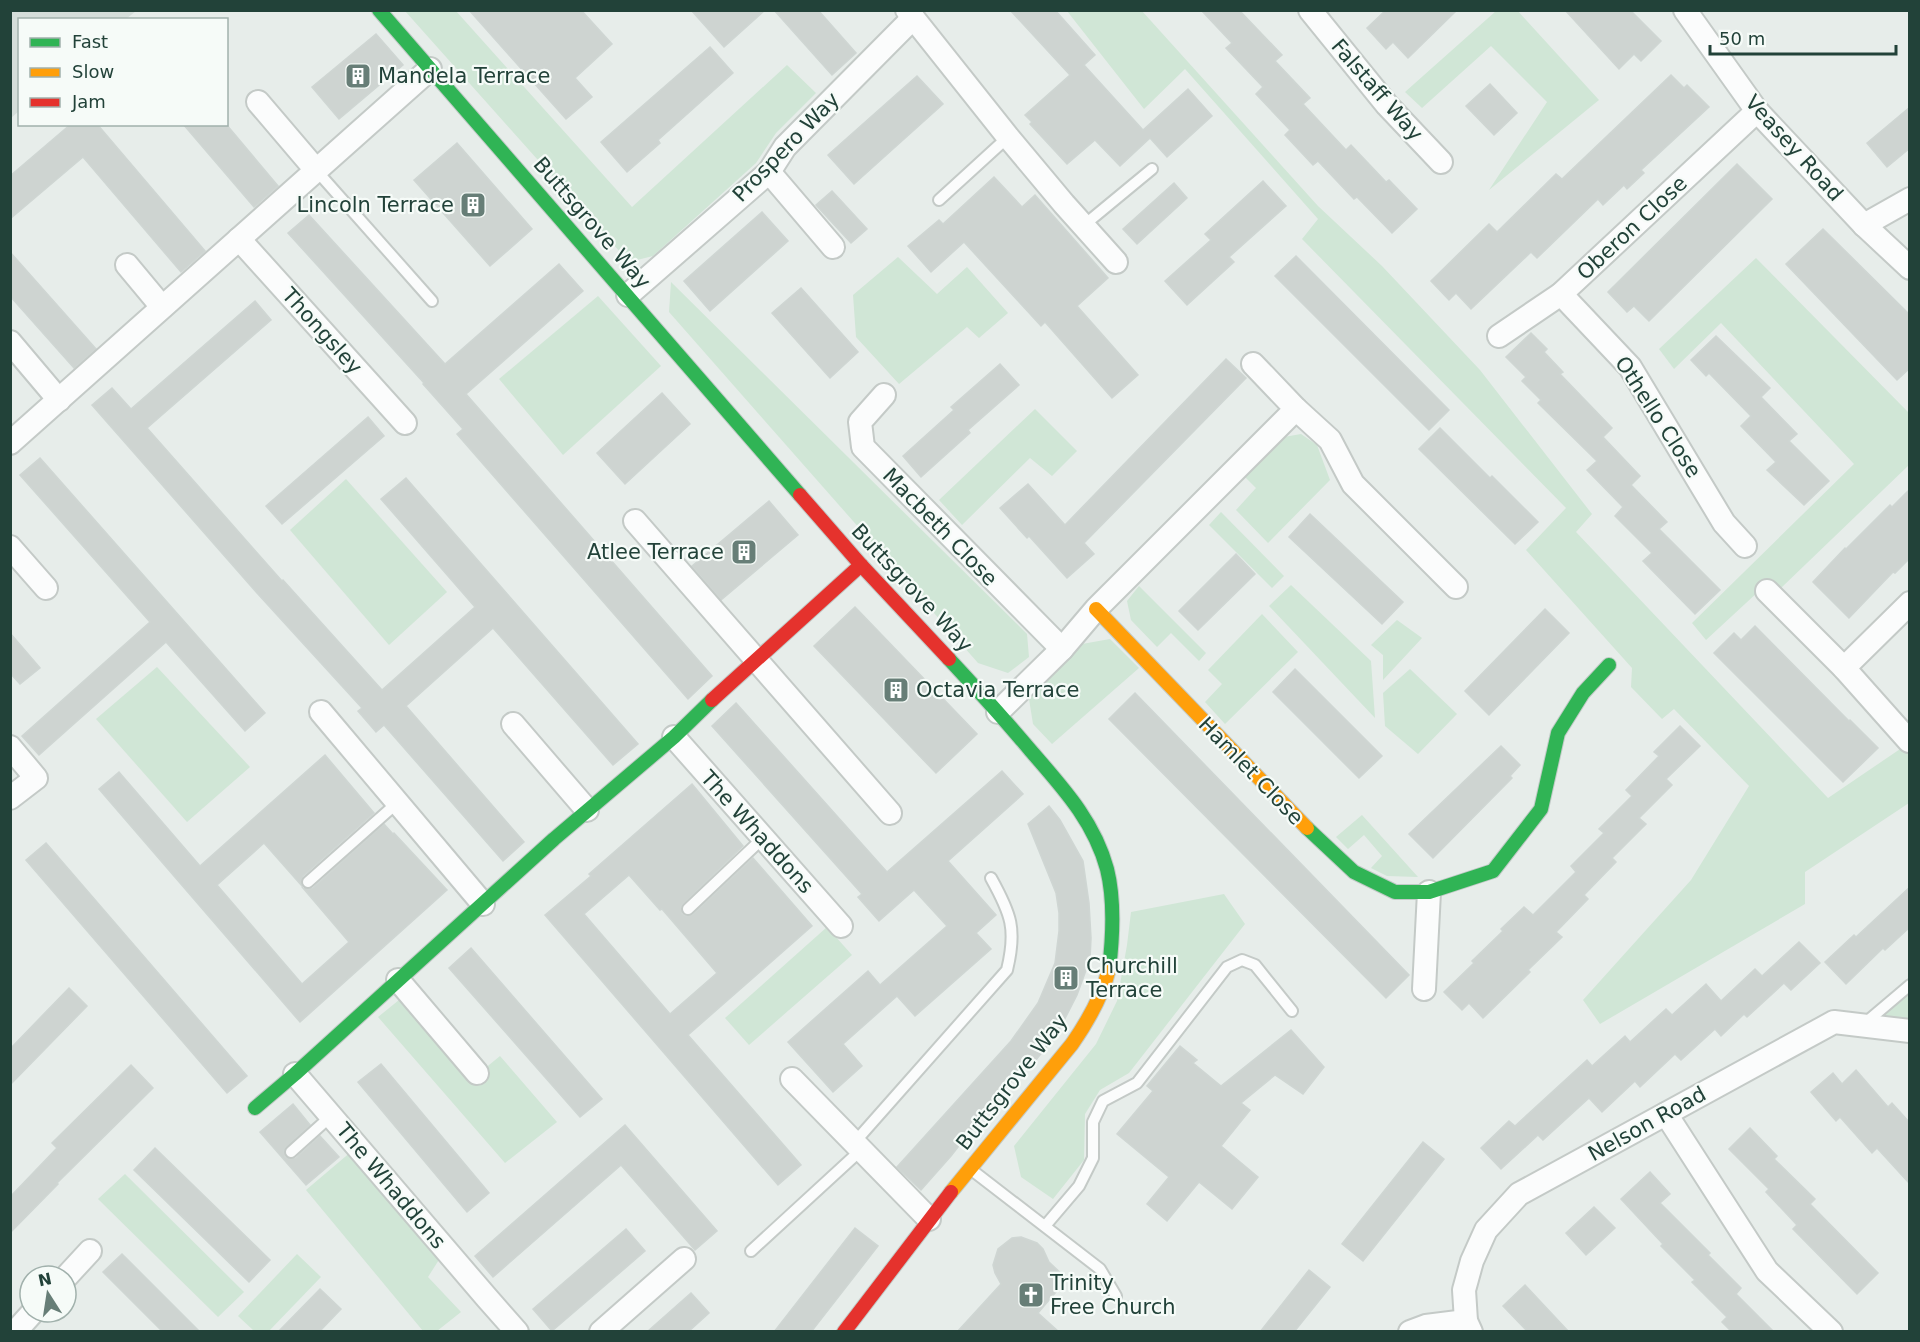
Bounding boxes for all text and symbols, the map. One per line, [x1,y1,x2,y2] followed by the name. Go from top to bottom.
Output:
[18,18,228,126] legend
[1710,18,1896,56] scale bar
[1719,28,1765,49] text: 50 m
[72,31,108,52] text: Fast
[1326,34,1428,146] street label: Falstaff Way
[72,61,114,82] text: Slow
[343,61,373,91] building icon: Mandela Terrace
[378,64,550,88] place label: Mandela Terrace
[728,87,844,207] street label: Prospero Way
[1740,90,1848,206] street label: Veasey Road
[71,91,106,112] text: Jam
[528,152,656,294] street label: Buttsgrove Way
[1572,171,1692,285] street label: Oberon Close
[458,190,488,220] building icon: Lincoln Terrace
[297,193,454,217] place label: Lincoln Terrace
[276,282,367,379] street label: Thongsley
[1610,352,1706,482] street label: Othello Close
[878,463,1002,591] street label: Macbeth Close
[847,519,977,657] street label: Buttsgrove Way
[729,537,759,567] building icon: Atlee Terrace
[587,540,724,564] place label: Atlee Terrace
[881,675,911,705] building icon: Octavia Terrace
[916,678,1079,702] place label: Octavia Terrace
[1194,712,1308,830] street label: Hamlet Close
[695,765,818,898] street label: The Whaddons
[1085,954,1178,1002] place label: Churchill Terrace
[1051,963,1081,993] building icon: Churchill Terrace
[951,1009,1073,1155] street label: Buttsgrove Way
[1584,1082,1710,1166] street label: Nelson Road
[331,1118,450,1254] street label: The Whaddons
[18,1264,78,1324] north arrow
[36,1269,54,1291] text: N
[1049,1271,1176,1319] place label: Trinity Free Church
[1016,1280,1046,1310] church icon: Trinity Free Church

